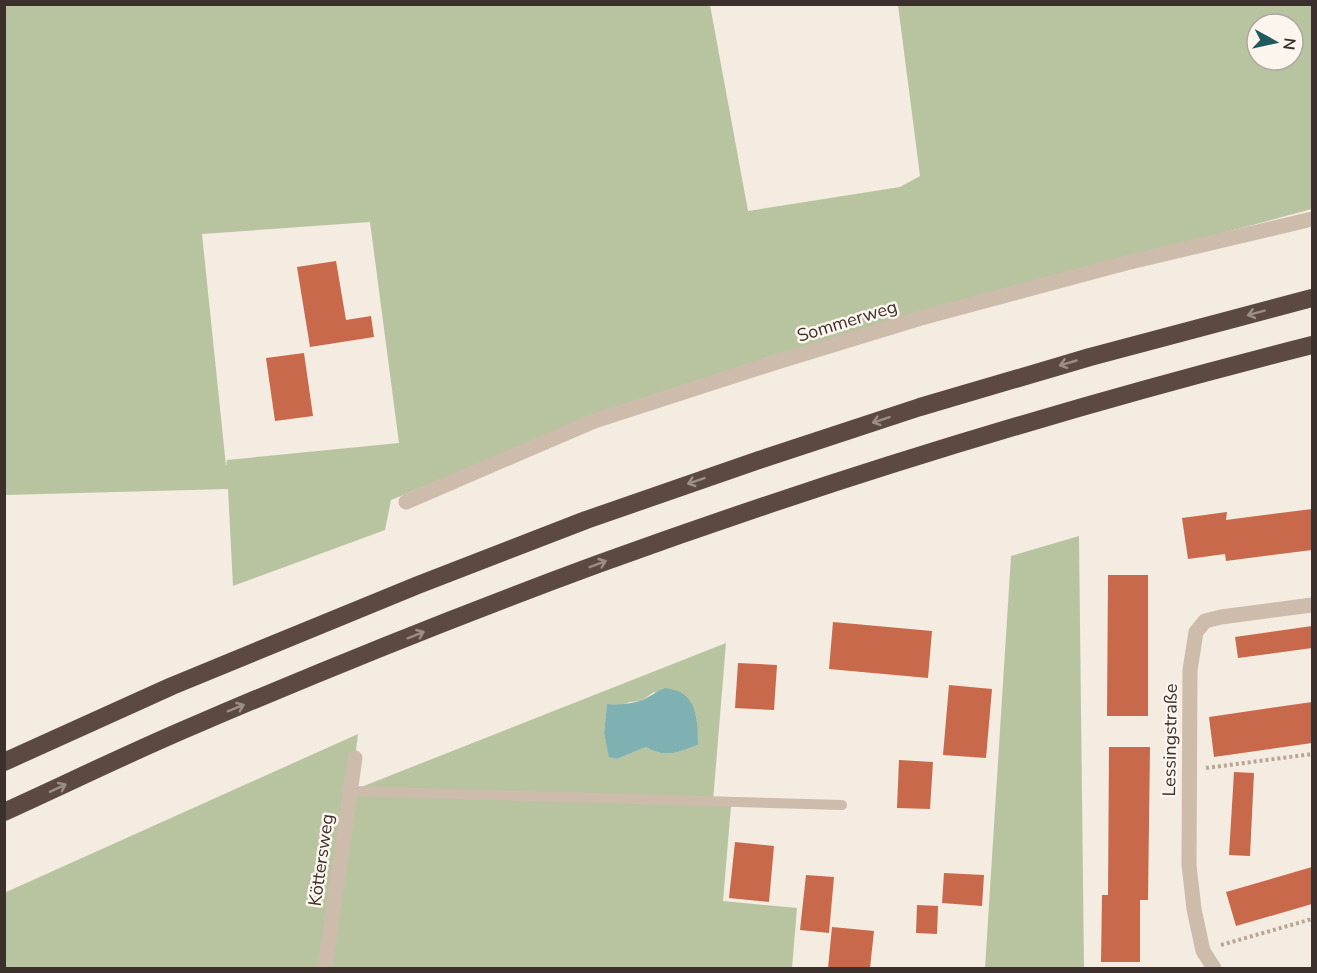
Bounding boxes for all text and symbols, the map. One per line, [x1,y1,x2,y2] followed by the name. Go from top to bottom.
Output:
[1245,12,1305,72] north arrow
[1277,36,1301,51] text: N
[794,294,900,348] street label: Sommerweg
[1247,307,1266,319] one-way arrow
[1058,358,1077,370] one-way arrow
[872,415,891,426] one-way arrow
[687,477,706,488] one-way arrow
[588,558,607,569] one-way arrow
[406,629,425,640] one-way arrow
[1157,683,1183,797] street label: Lessingstraße
[226,702,244,713] one-way arrow
[48,781,66,793] one-way arrow
[303,812,339,908] street label: Köttersweg

